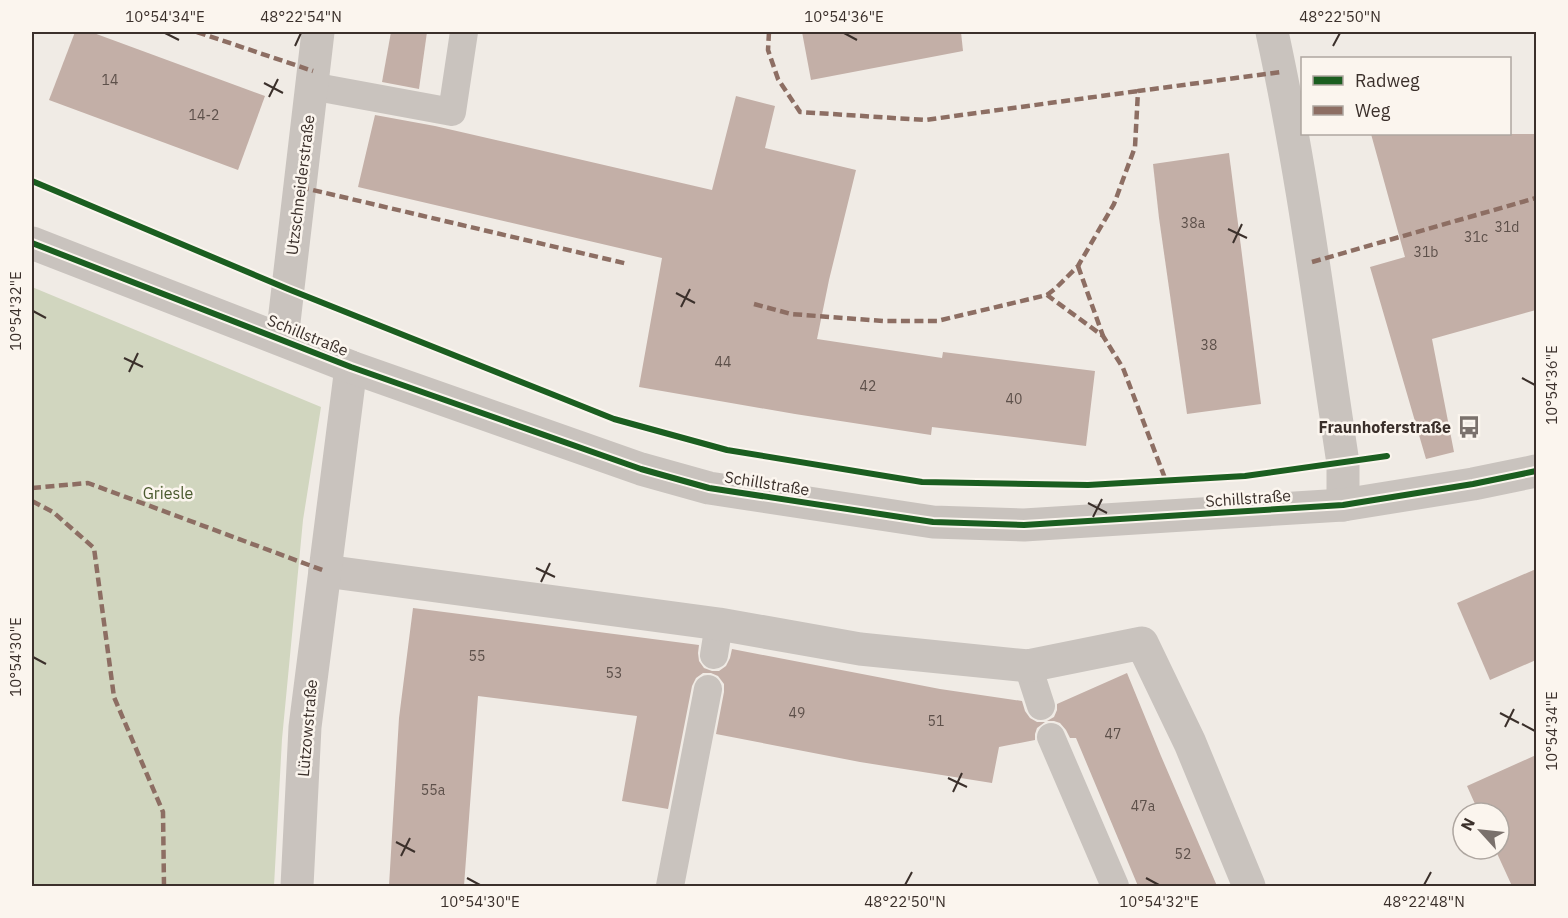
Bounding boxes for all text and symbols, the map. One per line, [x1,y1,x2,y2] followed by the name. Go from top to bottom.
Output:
[125,7,205,26] text: 10°54'34"E
[260,7,342,26] text: 48°22'54"N
[804,7,884,26] text: 10°54'36"E
[1299,7,1381,26] text: 48°22'50"N
[1301,57,1511,135] legend
[1355,69,1420,92] text: Radweg
[102,71,118,89] house number: 14
[1355,99,1391,122] text: Weg
[189,106,219,124] house number: 14-2
[281,113,319,256] street label: Utzschneiderstraße
[1181,214,1206,232] house number: 38a
[1495,218,1519,236] house number: 31d
[1464,228,1488,246] house number: 31c
[1414,243,1438,261] house number: 31b
[6,271,25,351] text: 10°54'32"E
[265,310,352,360] street label: Schillstraße
[1201,336,1217,354] house number: 38
[1542,345,1561,425] text: 10°54'36"E
[715,353,731,371] house number: 44
[860,377,876,395] house number: 42
[1006,390,1022,408] house number: 40
[1456,414,1482,440] bus stop icon: Fraunhoferstraße
[1319,417,1451,437] place label: Fraunhoferstraße
[723,466,811,500] street label: Schillstraße
[143,483,194,503] park label: Griesle
[1205,485,1292,511] street label: Schillstraße
[6,617,25,697] text: 10°54'30"E
[469,647,485,665] house number: 55
[606,664,622,682] house number: 53
[293,678,321,778] street label: Lützowstraße
[1542,691,1561,771] text: 10°54'34"E
[789,704,805,722] house number: 49
[928,712,944,730] house number: 51
[1105,725,1121,743] house number: 47
[421,781,446,799] house number: 55a
[1131,797,1156,815] house number: 47a
[1451,801,1511,861] north arrow
[1456,814,1479,834] text: N
[1175,845,1191,863] house number: 52
[440,892,520,911] text: 10°54'30"E
[864,892,946,911] text: 48°22'50"N
[1119,892,1199,911] text: 10°54'32"E
[1383,892,1465,911] text: 48°22'48"N

